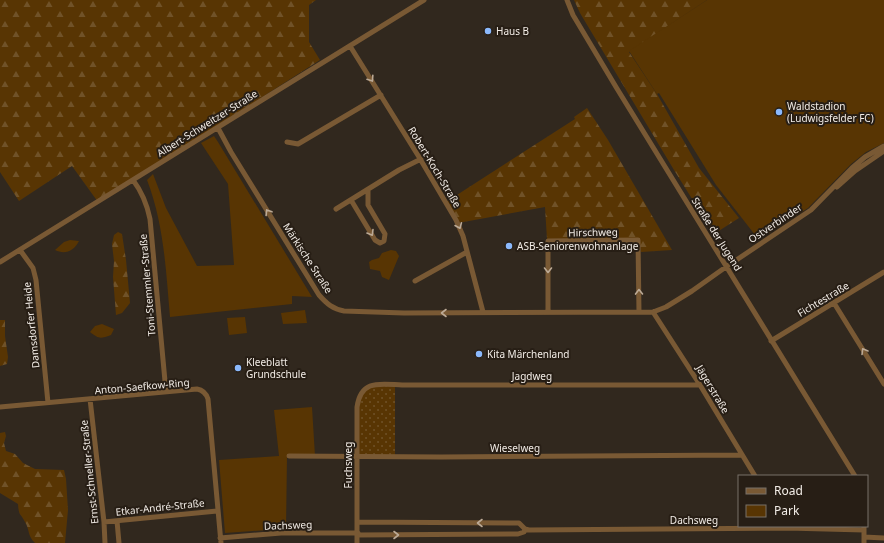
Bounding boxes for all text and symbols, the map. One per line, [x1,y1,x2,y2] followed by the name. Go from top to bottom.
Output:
[496,24,529,38] place label: Haus B
[483,26,493,36] marker: Haus B
[366,75,373,82] one-way arrow
[154,86,260,160] street label: Albert-Schweitzer-Straße
[787,99,874,125] place label: Waldstadion (Ludwigsfelder FC)
[774,107,784,117] marker: Waldstadion (Ludwigsfelder FC)
[405,124,465,210] street label: Robert-Koch-Straße
[689,194,745,274] street label: Straße der Jugend
[745,200,805,246] street label: Ostverbinder
[265,209,273,216] one-way arrow
[280,220,336,296] street label: Märkische Straße
[454,222,462,230] one-way arrow
[568,225,618,239] street label: Hirschweg
[366,229,374,236] one-way arrow
[136,233,158,337] street label: Toni-Stemmler-Straße
[517,239,639,253] place label: ASB-Seniorenwohnanlage
[504,241,514,251] marker: ASB-Seniorenwohnanlage
[544,267,552,273] one-way arrow
[795,278,852,320] street label: Fichtestraße
[19,281,42,369] street label: Damsdorfer Heide
[635,289,643,295] one-way arrow
[441,309,447,317] one-way arrow
[487,347,570,361] place label: Kita Märchenland
[861,348,868,355] one-way arrow
[474,349,484,359] marker: Kita Märchenland
[246,355,306,381] place label: Kleeblatt Grundschule
[693,361,733,416] street label: Jägerstraße
[233,363,243,373] marker: Kleeblatt Grundschule
[511,369,552,383] street label: Jagdweg
[94,375,190,397] street label: Anton-Saefkow-Ring
[77,419,101,525] street label: Ernst-Schneller-Straße
[490,441,540,455] street label: Wieselweg
[341,442,355,488] street label: Fuchsweg
[738,475,868,527] legend
[774,482,803,499] text: Road
[115,495,206,519] street label: Etkar-André-Straße
[774,502,800,519] text: Park
[670,513,718,527] street label: Dachsweg
[264,517,312,533] street label: Dachsweg
[477,519,483,527] one-way arrow
[393,531,399,539] one-way arrow

